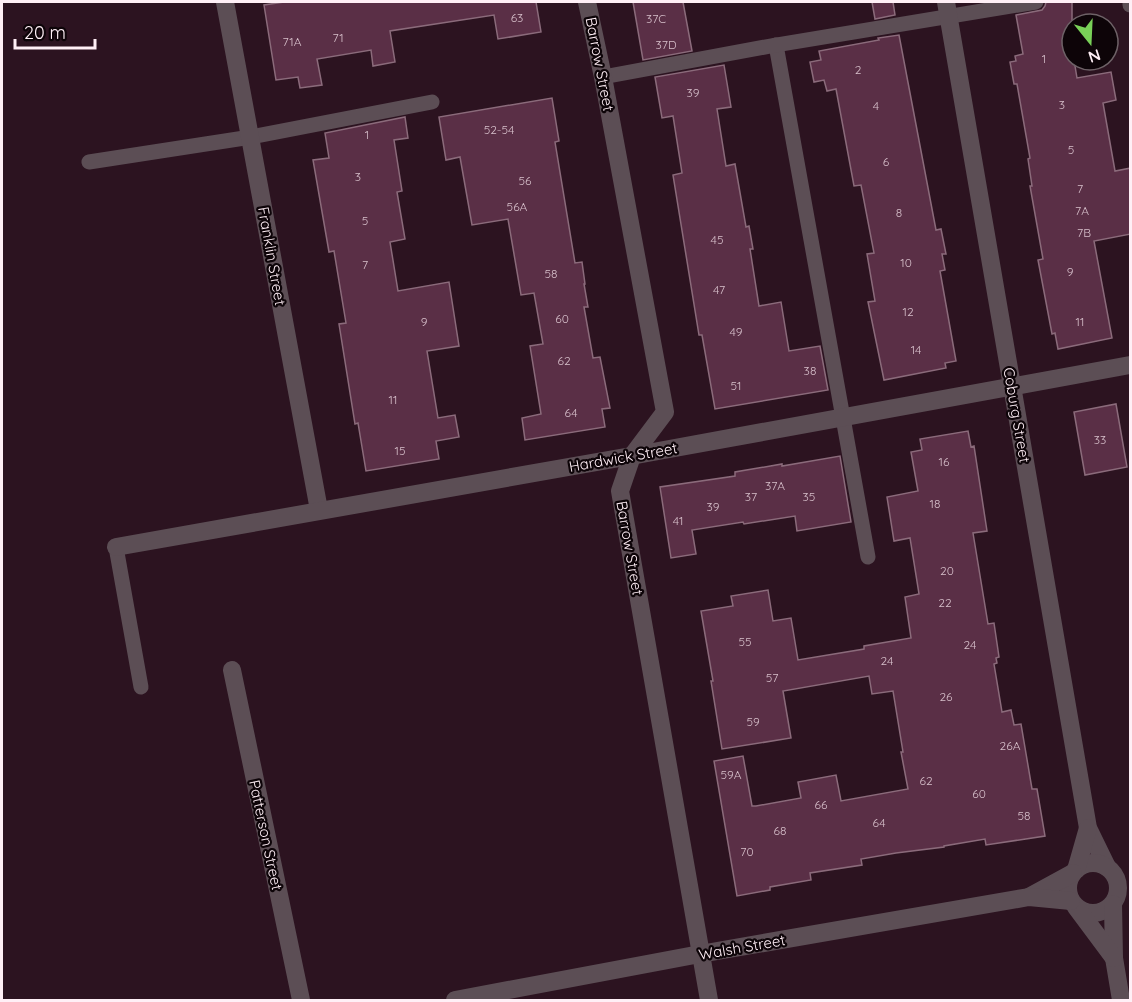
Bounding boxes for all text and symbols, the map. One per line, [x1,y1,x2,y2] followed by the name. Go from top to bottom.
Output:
[511,10,523,25] house number: 63
[646,11,666,26] house number: 37C
[15,12,94,50] scale bar
[1060,12,1120,72] north arrow
[582,15,618,113] street label: Barrow Street
[24,21,66,44] text: 20 m
[332,30,344,45] house number: 71
[283,34,302,49] house number: 71A
[655,37,677,52] house number: 37D
[1086,45,1103,68] text: N
[1042,51,1046,66] house number: 1
[855,62,862,77] house number: 2
[687,85,700,100] house number: 39
[1059,97,1065,112] house number: 3
[873,98,879,113] house number: 4
[484,122,514,137] house number: 52-54
[365,127,369,142] house number: 1
[1068,142,1074,157] house number: 5
[883,154,890,169] house number: 6
[355,169,361,184] house number: 3
[519,173,532,188] house number: 56
[1077,181,1083,196] house number: 7
[507,199,528,214] house number: 56A
[1075,203,1089,218] house number: 7A
[254,205,290,307] street label: Franklin Street
[896,205,902,220] house number: 8
[362,213,368,228] house number: 5
[1077,225,1091,240] house number: 7B
[711,232,723,247] house number: 45
[900,255,912,270] house number: 10
[362,257,368,272] house number: 7
[1067,264,1074,279] house number: 9
[544,266,558,281] house number: 58
[713,282,725,297] house number: 47
[902,304,914,319] house number: 12
[555,311,569,326] house number: 60
[421,314,428,329] house number: 9
[1076,314,1084,329] house number: 11
[730,324,743,339] house number: 49
[911,342,921,357] house number: 14
[557,353,571,368] house number: 62
[804,363,816,378] house number: 38
[999,366,1035,464] street label: Coburg Street
[731,378,741,393] house number: 51
[389,392,397,407] house number: 11
[565,405,577,420] house number: 64
[1094,432,1106,447] house number: 33
[567,438,679,476] street label: Hardwick Street
[395,443,405,458] house number: 15
[939,454,950,469] house number: 16
[765,478,785,493] house number: 37A
[745,489,757,504] house number: 37
[803,489,815,504] house number: 35
[930,496,940,511] house number: 18
[612,499,648,597] street label: Barrow Street
[707,499,720,514] house number: 39
[673,513,683,528] house number: 41
[940,563,954,578] house number: 20
[938,595,952,610] house number: 22
[738,634,752,649] house number: 55
[964,637,976,652] house number: 24
[881,653,893,668] house number: 24
[766,670,778,685] house number: 57
[939,689,953,704] house number: 26
[746,714,760,729] house number: 59
[1000,738,1021,753] house number: 26A
[720,767,742,782] house number: 59A
[919,773,933,788] house number: 62
[245,778,287,892] street label: Patterson Street
[972,786,986,801] house number: 60
[815,797,828,812] house number: 66
[1017,808,1031,823] house number: 58
[873,815,885,830] house number: 64
[774,823,786,838] house number: 68
[740,844,754,859] house number: 70
[697,930,787,964] street label: Walsh Street

